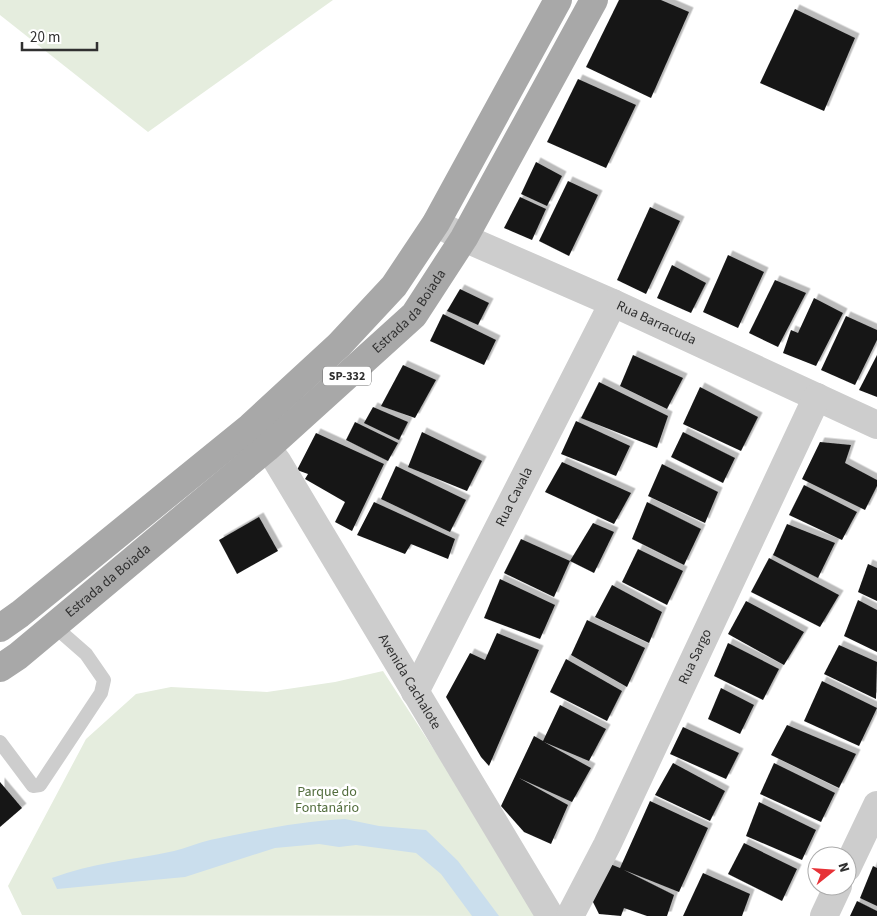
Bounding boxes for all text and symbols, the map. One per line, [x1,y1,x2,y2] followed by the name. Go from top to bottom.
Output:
[22,20,98,52] scale bar
[30,27,60,48] text: 20 m
[368,265,451,358] street label: Estrada da Boiada
[613,296,700,350] street label: Rua Barracuda
[323,366,371,386] road number: SP-332
[491,464,538,530] street label: Rua Cavala
[61,539,155,622] street label: Estrada da Boiada
[674,626,717,688] street label: Rua Sargo
[373,630,446,733] street label: Avenida Cachalote
[295,782,359,818] park label: Parque do Fontanário
[807,846,857,896] north arrow
[833,860,854,875] text: N

